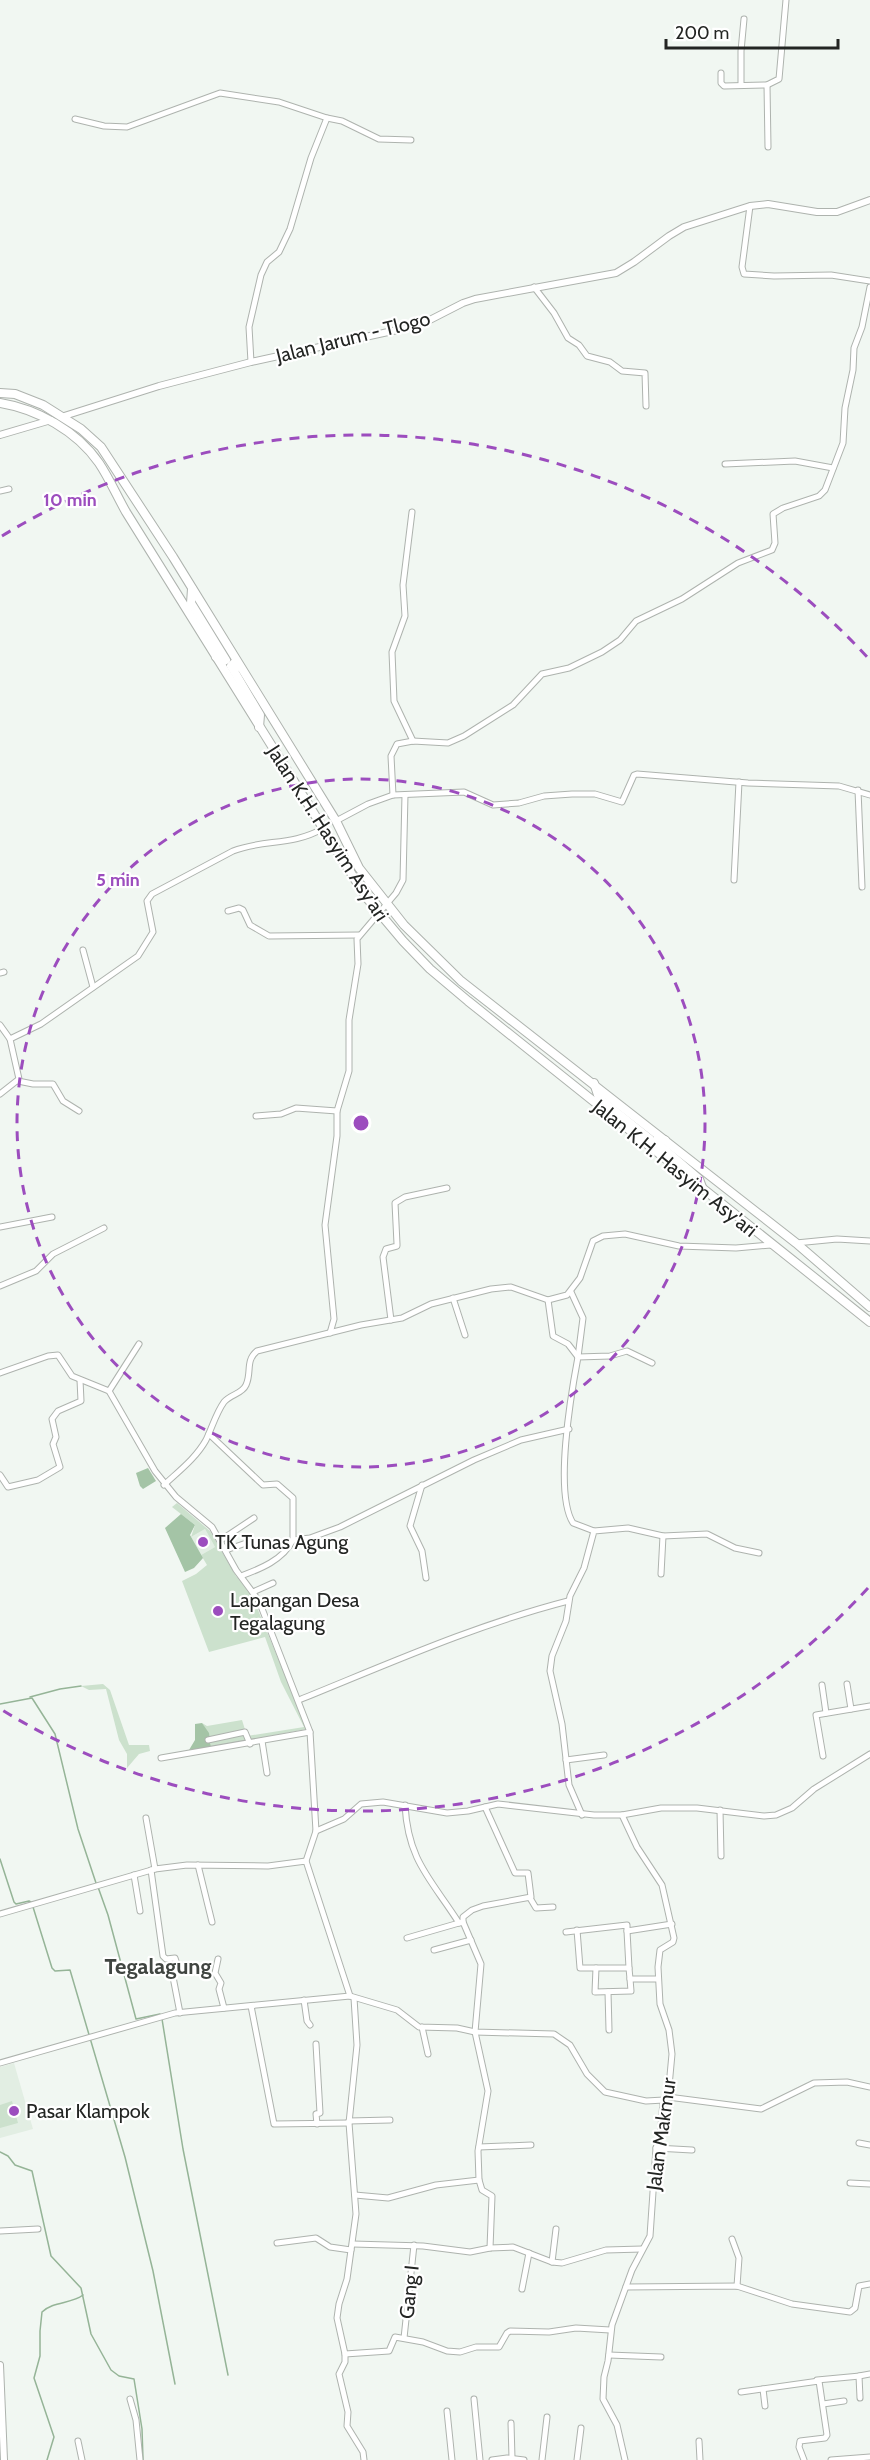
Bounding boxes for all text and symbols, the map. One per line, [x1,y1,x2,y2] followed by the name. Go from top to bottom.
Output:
[666,12,838,50] scale bar
[675,22,729,44] text: 200 m
[272,306,433,368] street label: Jalan Jarum - Tlogo
[43,489,97,511] text: 10 min
[262,740,394,925] street label: Jalan K.H. Hasyim Asy'ari
[96,869,140,891] text: 5 min
[587,1094,762,1242] street label: Jalan K.H. Hasyim Asy'ari
[351,1113,371,1133] centre of rings
[215,1530,349,1554] place label: TK Tunas Agung
[196,1535,210,1549] marker: TK Tunas Agung
[230,1588,360,1635] place label: Lapangan Desa Tegalagung
[211,1604,225,1618] marker: Lapangan Desa Tegalagung
[105,1953,211,1980] district label: Tegalagung
[641,2075,681,2193] street label: Jalan Makmur
[26,2099,150,2123] place label: Pasar Klampok
[7,2104,21,2118] marker: Pasar Klampok
[394,2264,424,2320] street label: Gang I

